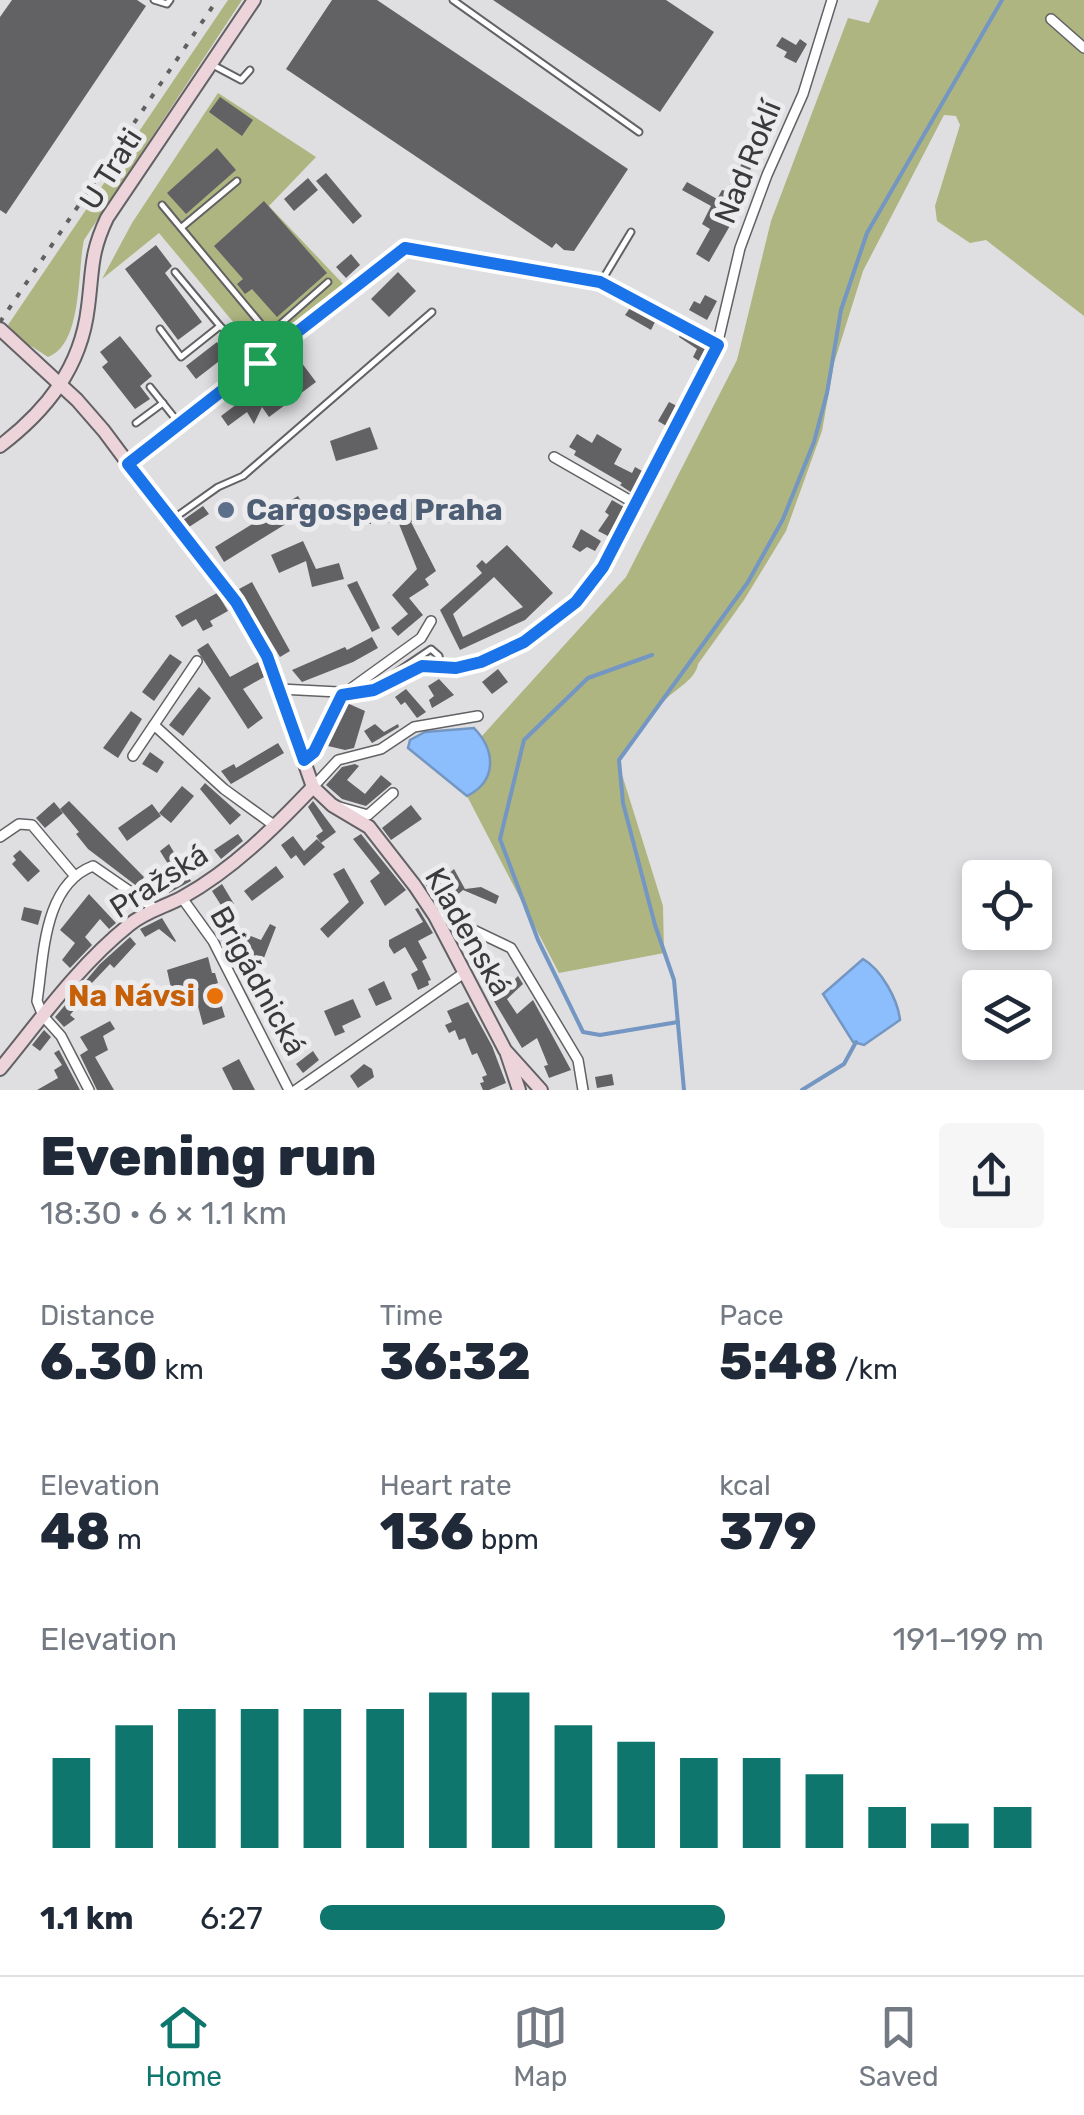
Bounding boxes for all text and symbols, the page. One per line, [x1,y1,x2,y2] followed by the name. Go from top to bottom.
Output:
[707,94,790,229] street label: Nad Roklí
[72,122,150,216] street label: U Trati
[218,321,303,406] pin
[233,336,288,391] icon: arrive
[246,492,503,528] place label: Cargosped Praha
[215,499,237,521] marker: Cargosped Praha
[103,836,215,926] street label: Pražská
[962,860,1052,1060] map controls
[962,860,1052,950] button: locate
[417,862,519,1002] street label: Kladenská
[202,900,314,1062] street label: Brigádnická
[962,970,1052,1060] button: layers
[68,978,195,1014] place label: Na Návsi
[204,985,226,1007] marker: Na Návsi
[939,1123,1044,1228] button: share
[40,1124,377,1189] text: Evening run
[40,1194,287,1232] text: 18:30 · 6 × 1.1 km
[40,1299,155,1332] text: Distance
[380,1299,443,1332] text: Time
[719,1299,784,1332] text: Pace
[40,1332,158,1392] text: 6.30
[380,1332,531,1392] text: 36:32
[719,1332,838,1392] text: 5:48
[158,1353,204,1386] text: km
[838,1353,898,1386] text: /km
[40,1469,160,1502] text: Elevation
[380,1469,512,1502] text: Heart rate
[719,1469,771,1502] text: kcal
[40,1502,110,1562] text: 48
[380,1502,474,1562] text: 136
[719,1502,817,1562] text: 379
[110,1523,142,1556] text: m
[474,1523,539,1556] text: bpm
[40,1620,177,1658] text: Elevation
[893,1620,1044,1658] text: 191–199 m
[40,1899,134,1937] text: 1.1 km
[200,1899,263,1937] text: 6:27
[145,2000,222,2093] tab: Home
[513,2000,568,2093] tab: Map
[859,2000,939,2093] tab: Saved

